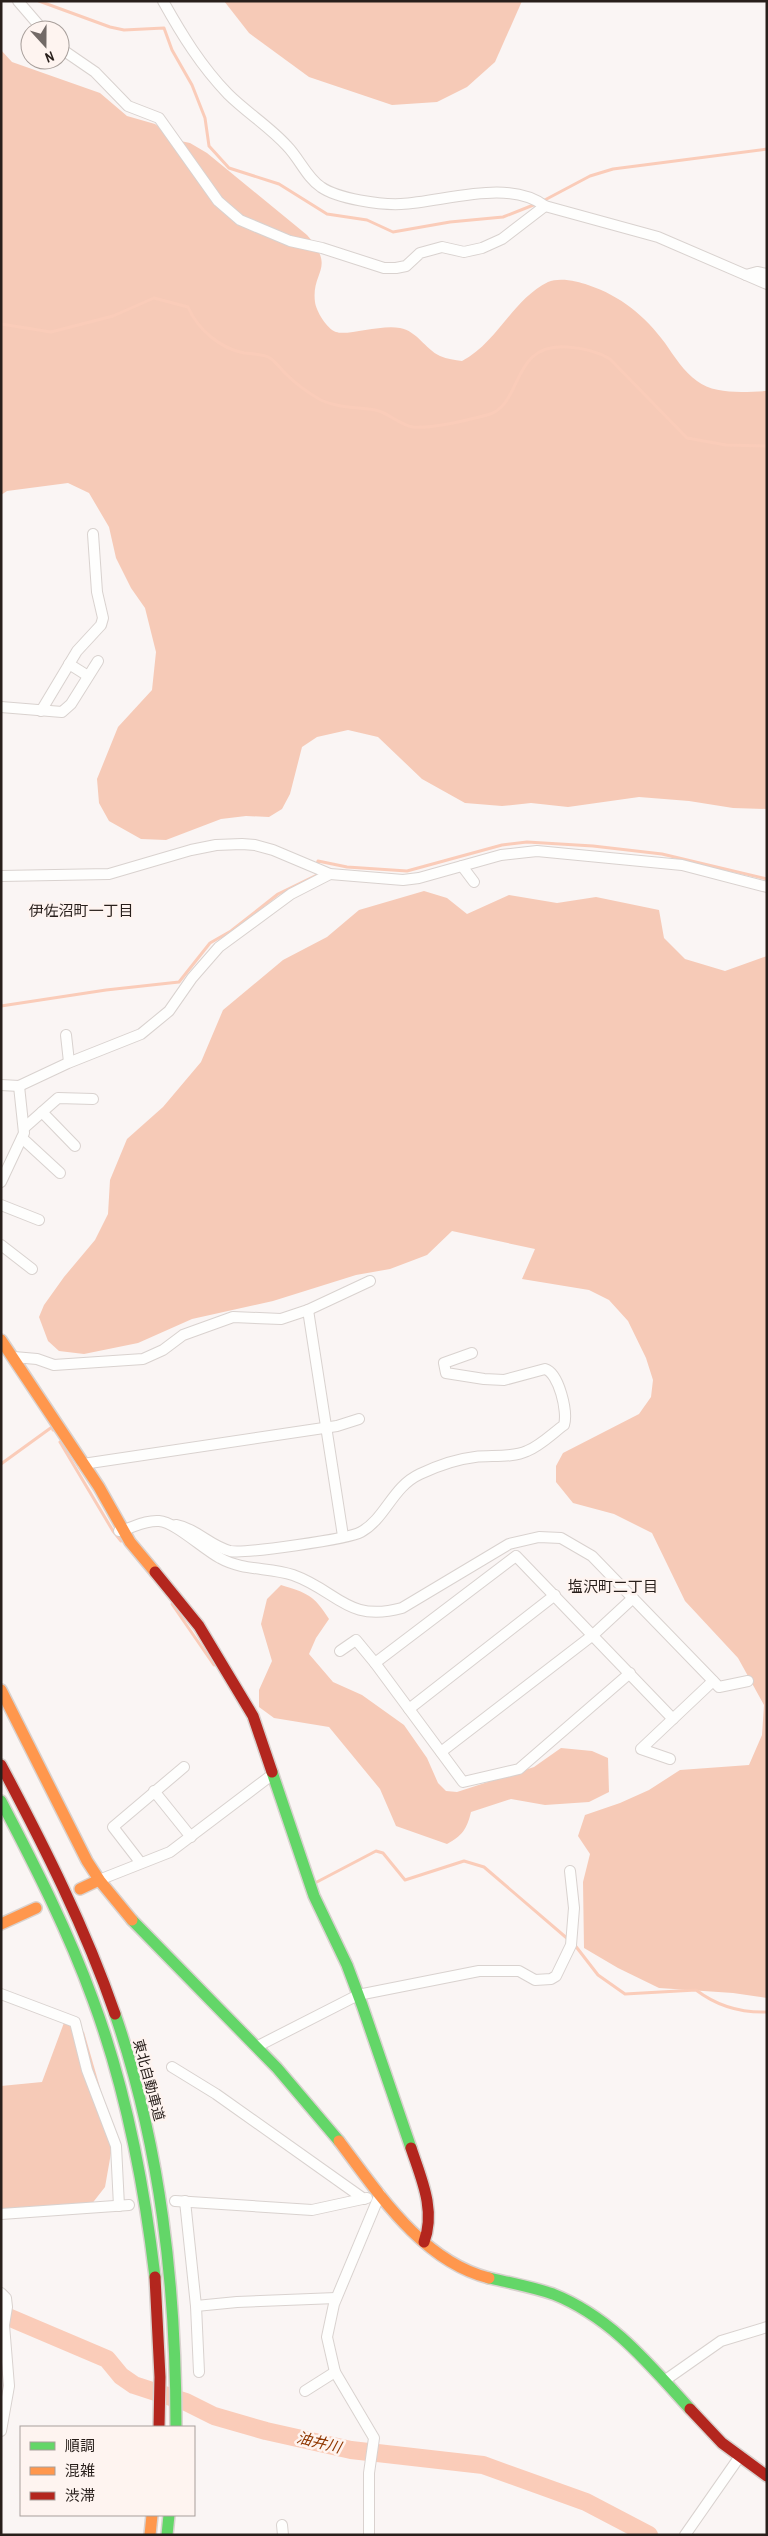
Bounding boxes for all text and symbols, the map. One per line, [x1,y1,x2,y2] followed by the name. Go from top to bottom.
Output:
[20,20,70,70] north arrow
[43,47,57,67] text: N
[28,900,134,921] district label: 伊佐沼町一丁目
[568,1576,658,1597] district label: 塩沢町二丁目
[129,2037,169,2123] street label: 東北自動車道
[20,2426,195,2516] legend
[295,2426,345,2458] water label: 油井川
[65,2435,95,2456] text: 順調
[65,2460,95,2481] text: 混雑
[65,2485,95,2506] text: 渋滞

